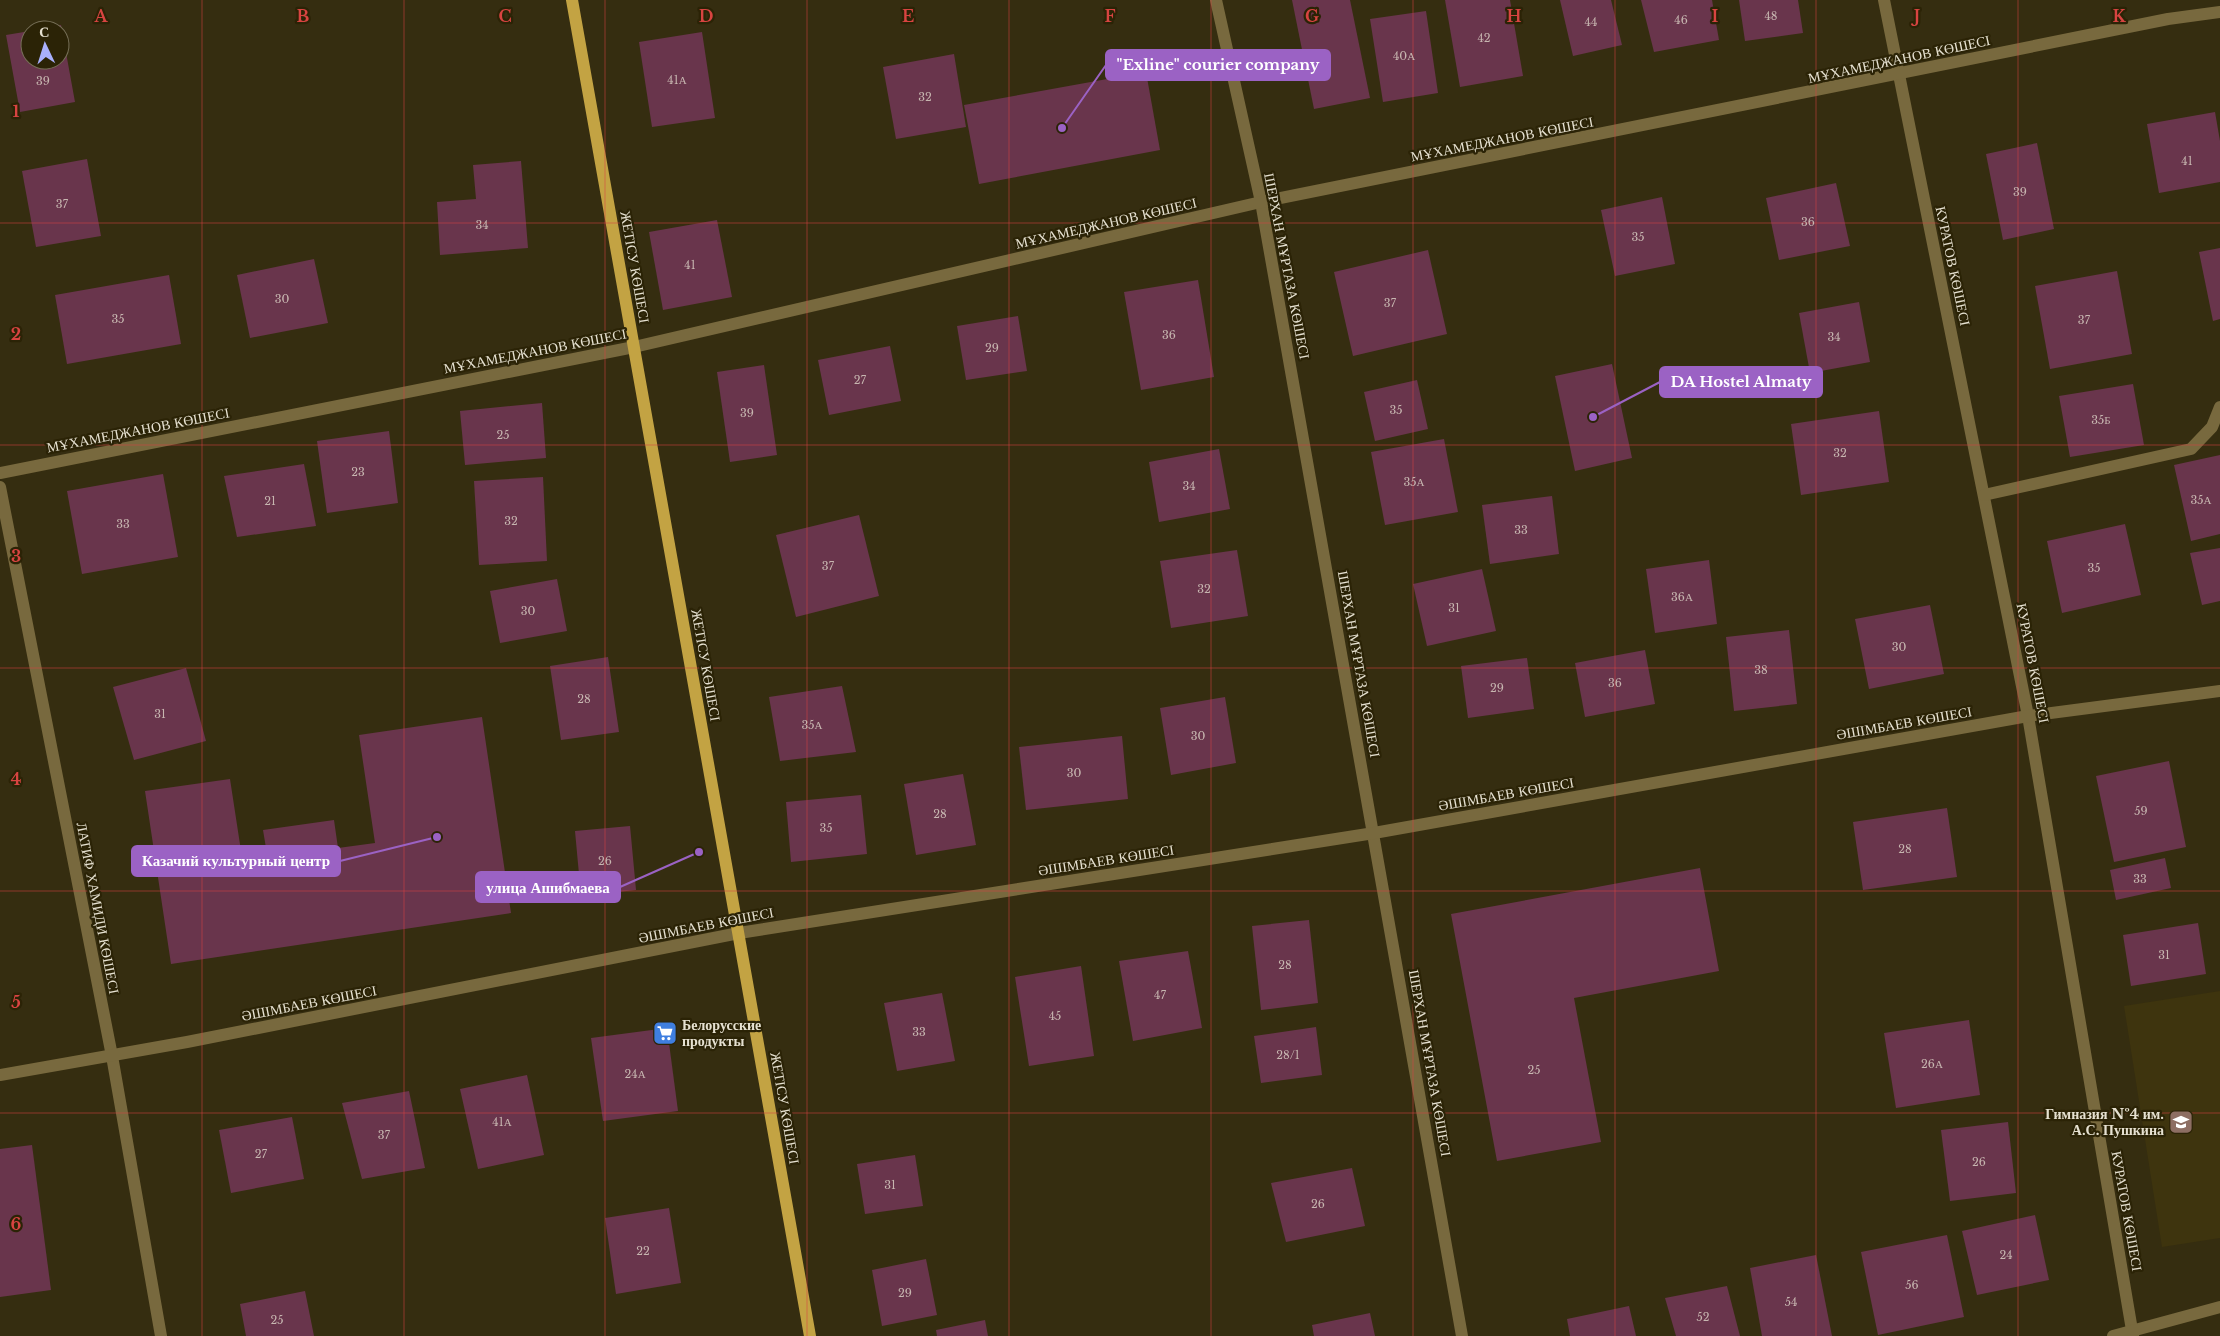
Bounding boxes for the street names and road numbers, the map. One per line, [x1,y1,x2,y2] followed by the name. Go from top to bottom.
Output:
[1806,31,1992,87] street label: МҰХАМЕДЖАНОВ КӨШЕСІ
[1409,112,1595,166] street label: МҰХАМЕДЖАНОВ КӨШЕСІ
[1260,171,1314,361] street label: ШЕРХАН МҰРТАЗА КӨШЕСІ
[1014,193,1199,253] street label: МҰХАМЕДЖАНОВ КӨШЕСІ
[1932,205,1975,328] street label: КУРАТОВ КӨШЕСІ
[616,210,654,325] street label: ЖЕТІСУ КӨШЕСІ
[442,324,628,378] street label: МҰХАМЕДЖАНОВ КӨШЕСІ
[45,403,231,457] street label: МҰХАМЕДЖАНОВ КӨШЕСІ
[1334,569,1384,759] street label: ШЕРХАН МҰРТАЗА КӨШЕСІ
[2013,601,2054,725] street label: КУРАТОВ КӨШЕСІ
[687,608,725,723] street label: ЖЕТІСУ КӨШЕСІ
[1835,702,1974,744] street label: ӘШІМБАЕВ КӨШЕСІ
[1437,773,1576,815] street label: ӘШІМБАЕВ КӨШЕСІ
[72,821,124,996] street label: ЛАТИФ ХАМИДИ КӨШЕСІ
[1037,840,1176,880] street label: ӘШІМБАЕВ КӨШЕСІ
[637,903,775,947] street label: ӘШІМБАЕВ КӨШЕСІ
[1405,968,1455,1158] street label: ШЕРХАН МҰРТАЗА КӨШЕСІ
[240,981,378,1025] street label: ӘШІМБАЕВ КӨШЕСІ
[766,1051,804,1166] street label: ЖЕТІСУ КӨШЕСІ
[2108,1149,2146,1273] street label: КУРАТОВ КӨШЕСІ

